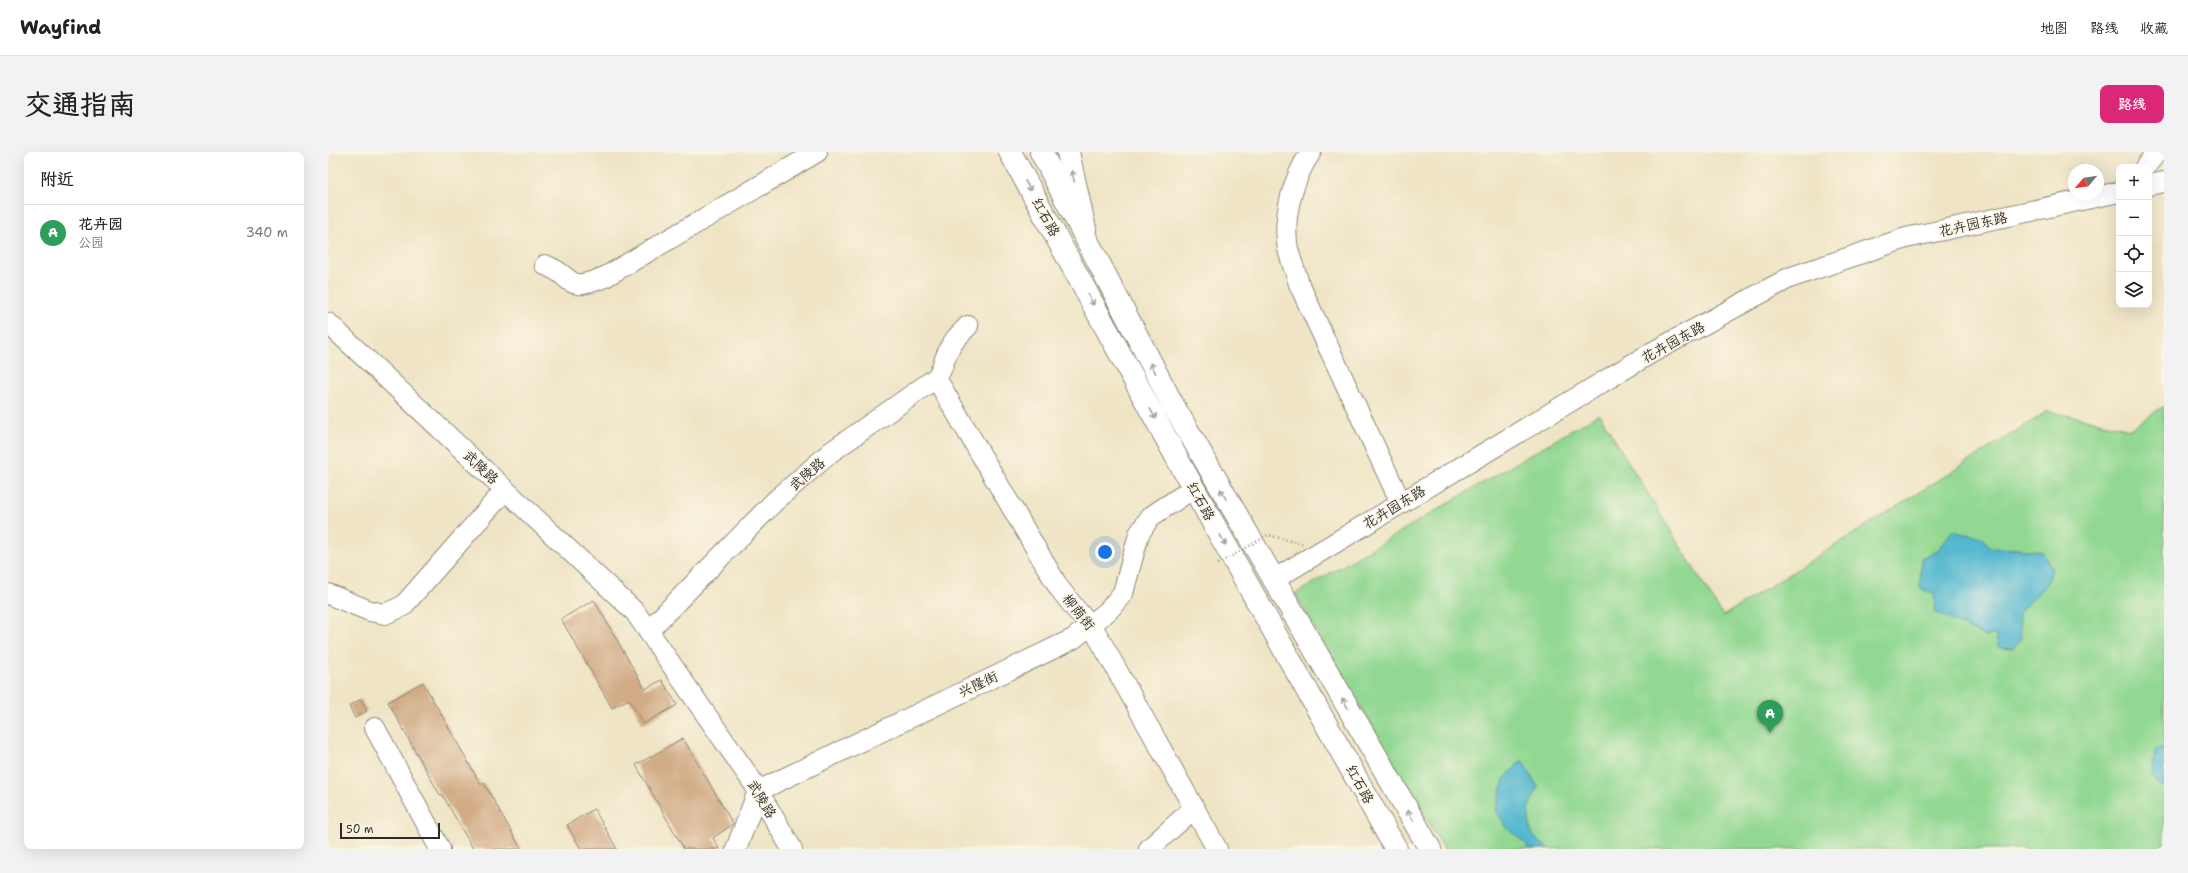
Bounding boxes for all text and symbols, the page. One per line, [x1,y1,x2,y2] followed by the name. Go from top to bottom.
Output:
[20,15,101,40] text: Wayfind
[2040,19,2068,37] text: 地图
[2090,19,2118,37] text: 路线
[2140,19,2168,37] text: 收藏
[24,85,136,123] text: 交通指南
[2100,85,2164,123] button: 路线
[2068,164,2104,200] north arrow
[2116,164,2152,308] map controls
[2116,164,2152,200] button: +
[40,168,74,190] text: 附近
[1068,170,1076,183] one-way arrow
[1025,180,1033,192] one-way arrow
[1028,194,1064,240] street label: 红石路
[2116,200,2152,236] button: −
[1937,208,2009,240] street label: 花卉园东路
[78,214,123,234] text: 花卉园
[48,224,58,241] text: A
[246,224,288,241] text: 340 m
[78,234,104,251] text: 公园
[2116,236,2152,272] button: locate
[2116,272,2152,308] button: layers
[1087,294,1095,306] one-way arrow
[1638,317,1708,367] street label: 花卉园东路
[1149,362,1156,374] one-way arrow
[1150,408,1158,420] one-way arrow
[460,446,502,488] street label: 武陵路
[785,453,829,495] street label: 武陵路
[1183,478,1219,524] street label: 红石路
[1359,481,1429,533] street label: 花卉园东路
[1219,488,1227,500] one-way arrow
[1220,534,1228,546] one-way arrow
[1095,542,1115,562] your location
[1059,590,1099,634] street label: 柳荫街
[955,667,1001,701] street label: 兴隆街
[1340,697,1348,709] one-way arrow
[1757,700,1783,733] pin: A
[1342,761,1378,807] street label: 红石路
[743,776,781,822] street label: 武陵路
[1405,809,1413,821] one-way arrow
[340,821,440,840] scale bar
[346,822,374,837] text: 50 m

